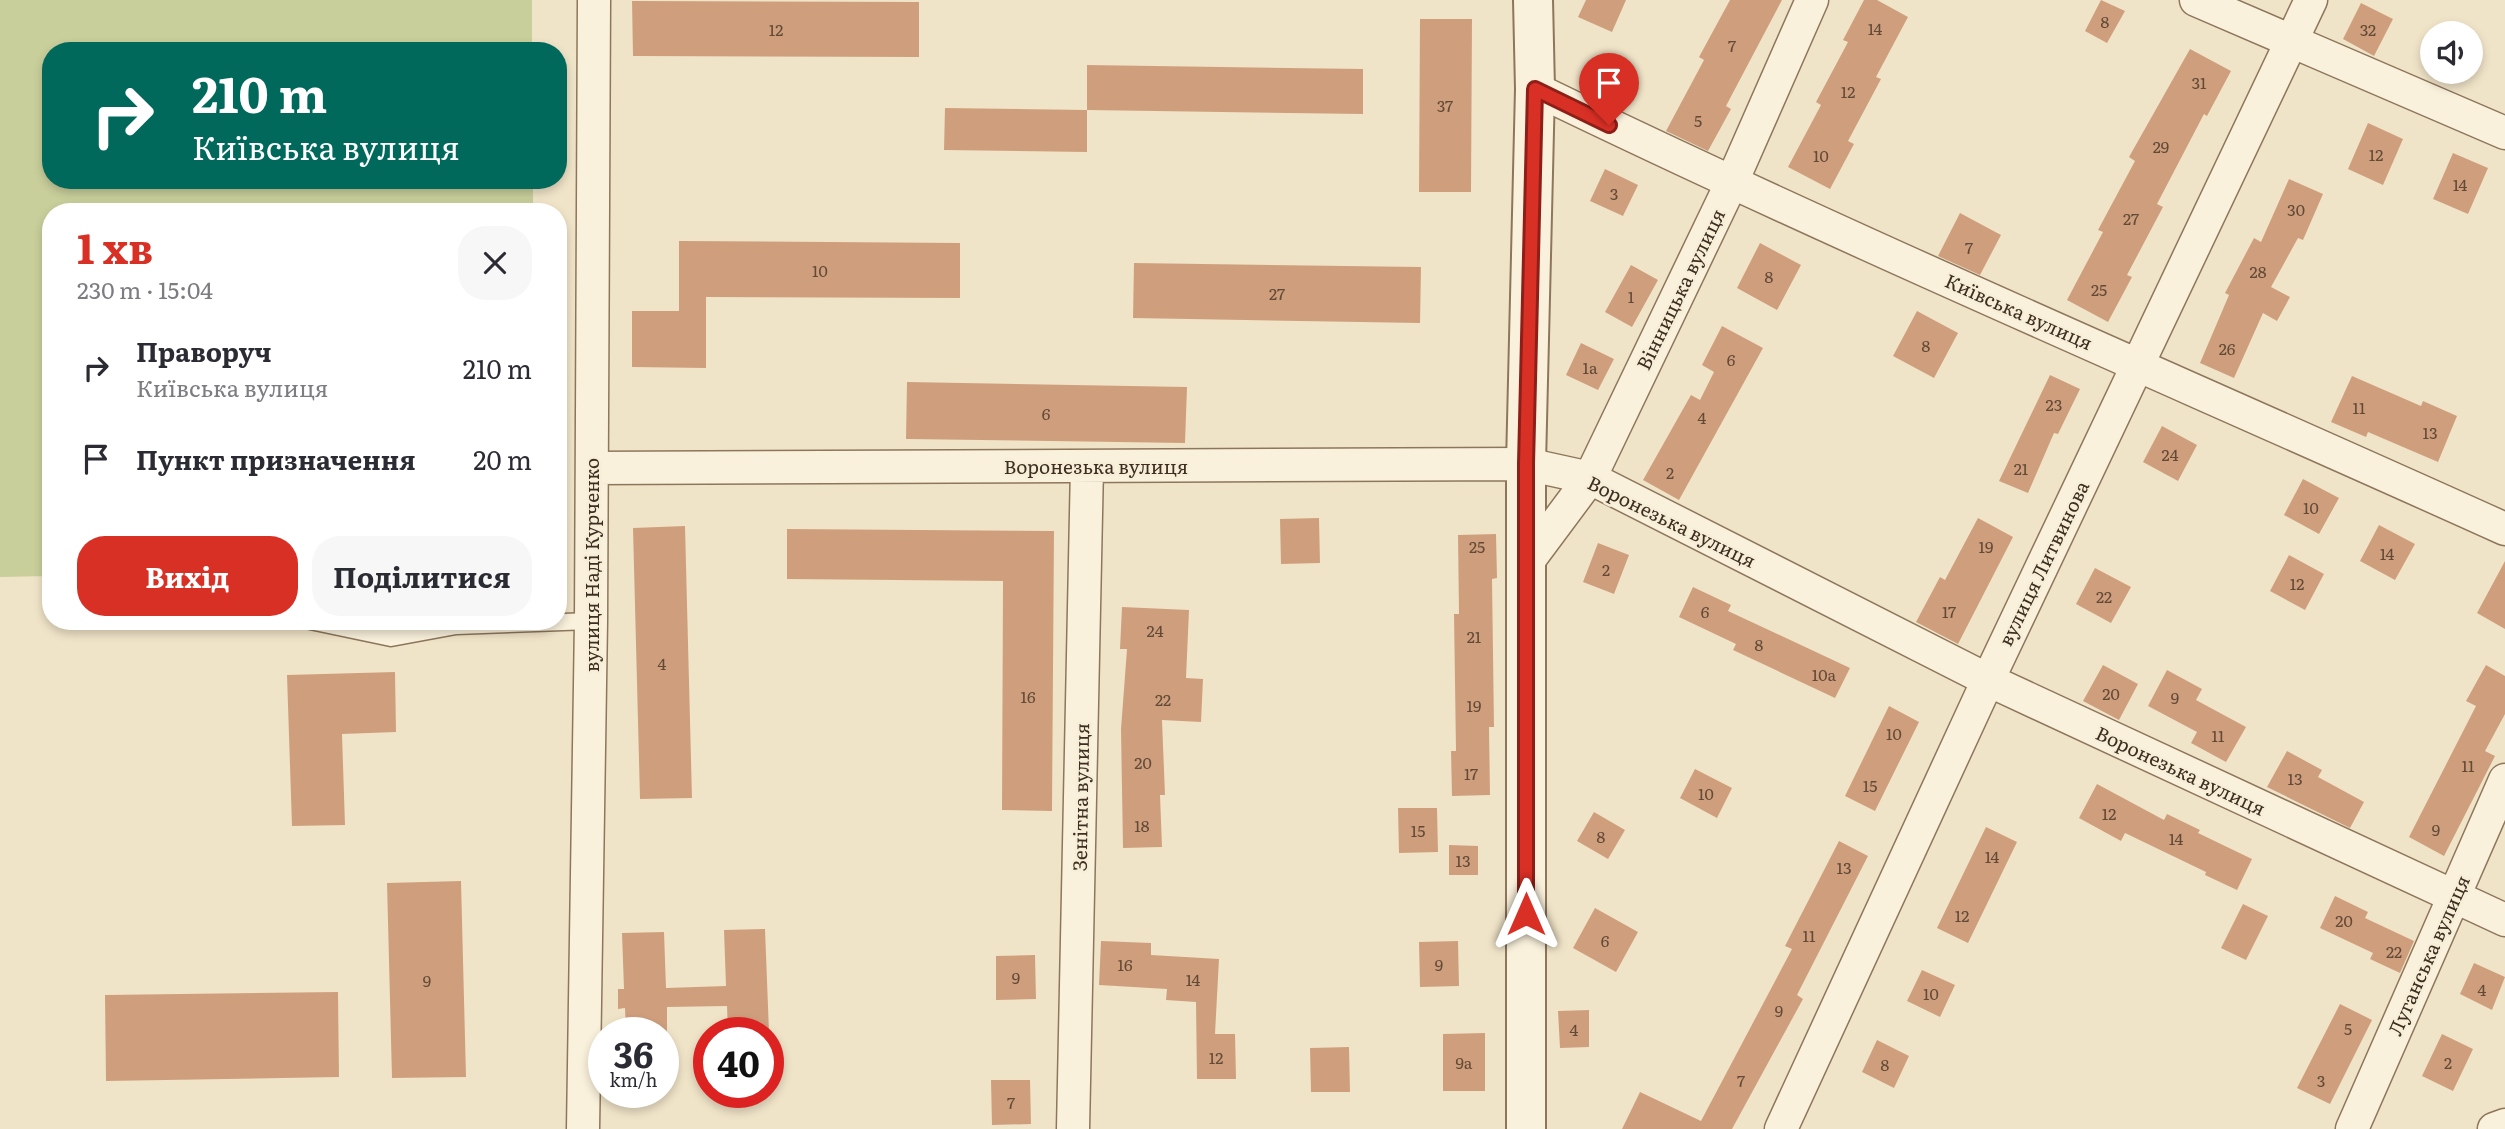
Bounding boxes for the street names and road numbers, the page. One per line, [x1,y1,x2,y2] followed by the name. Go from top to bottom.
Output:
[1629,204,1731,374] street label: Вінницька вулиця
[1941,266,2097,356] street label: Київська вулиця
[1004,452,1188,480] street label: Воронезька вулиця
[577,458,605,672] street label: вулиця Наді Курченко
[1583,468,1761,574] street label: Воронезька вулиця
[1991,475,2096,650] street label: вулиця Литвинова
[2092,718,2270,822] street label: Воронезька вулиця
[1065,723,1095,871] street label: Зенітна вулиця
[2380,870,2476,1040] street label: Луганська вулиця

